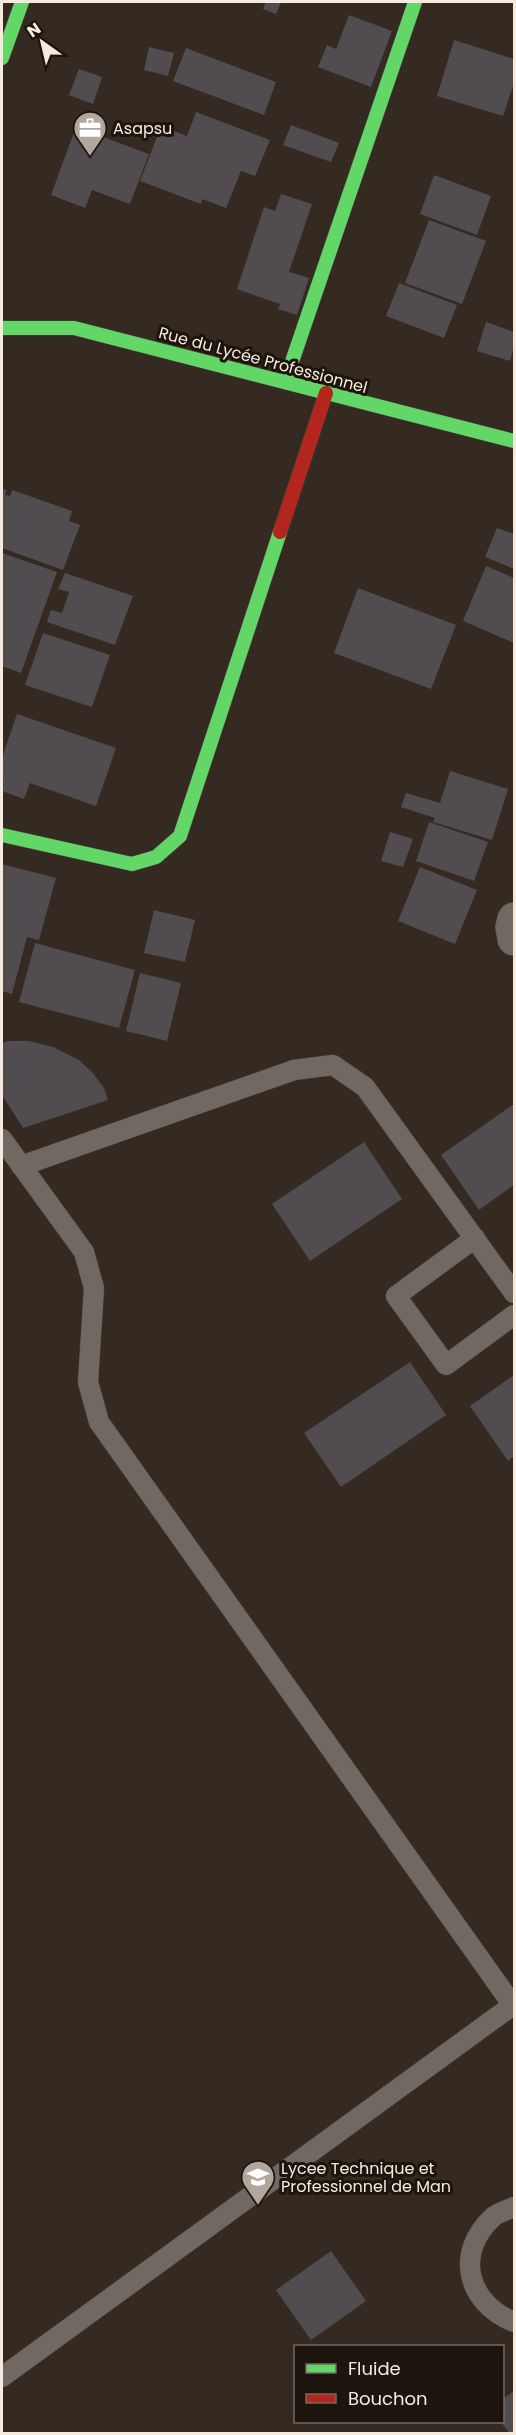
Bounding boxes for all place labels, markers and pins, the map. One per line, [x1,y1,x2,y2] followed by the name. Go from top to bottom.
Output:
[72,110,108,157] office icon: Asapsu
[113,117,172,140] place label: Asapsu
[281,2157,451,2198] place label: Lycee Technique et Professionnel de Man
[240,2159,276,2206] school or university icon: Lycee Technique et Professionnel de Man

